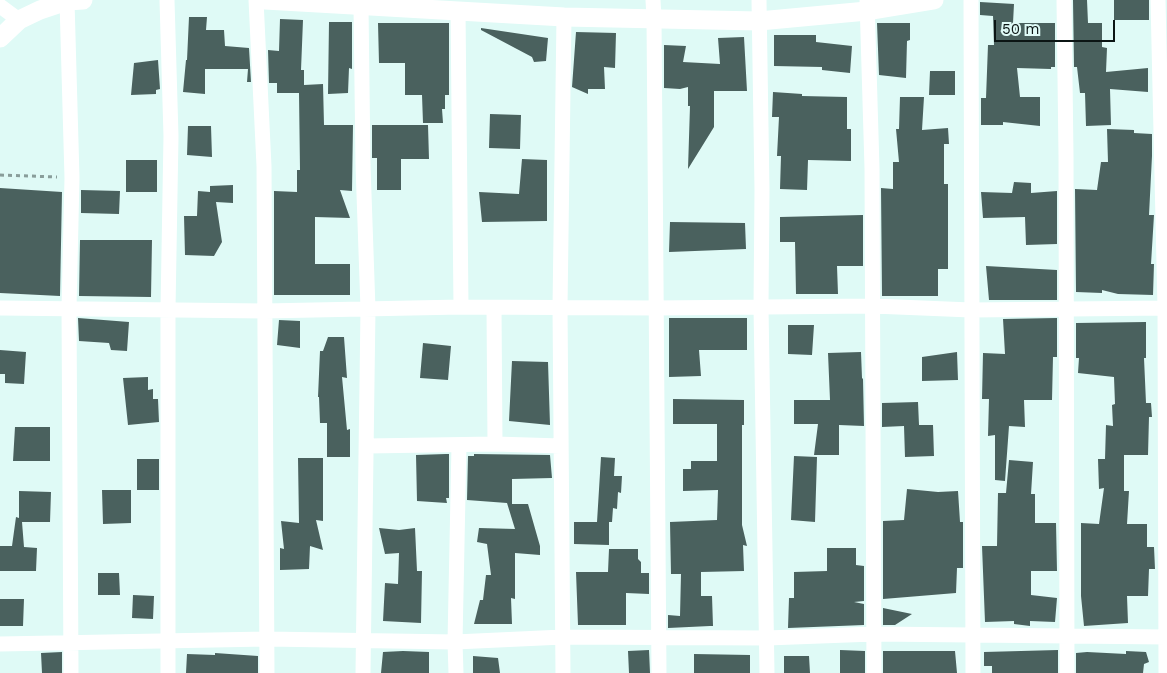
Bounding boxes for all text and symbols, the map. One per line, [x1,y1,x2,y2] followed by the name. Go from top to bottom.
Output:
[997,10,1118,42] scale bar
[1002,20,1039,38] text: 50 m

